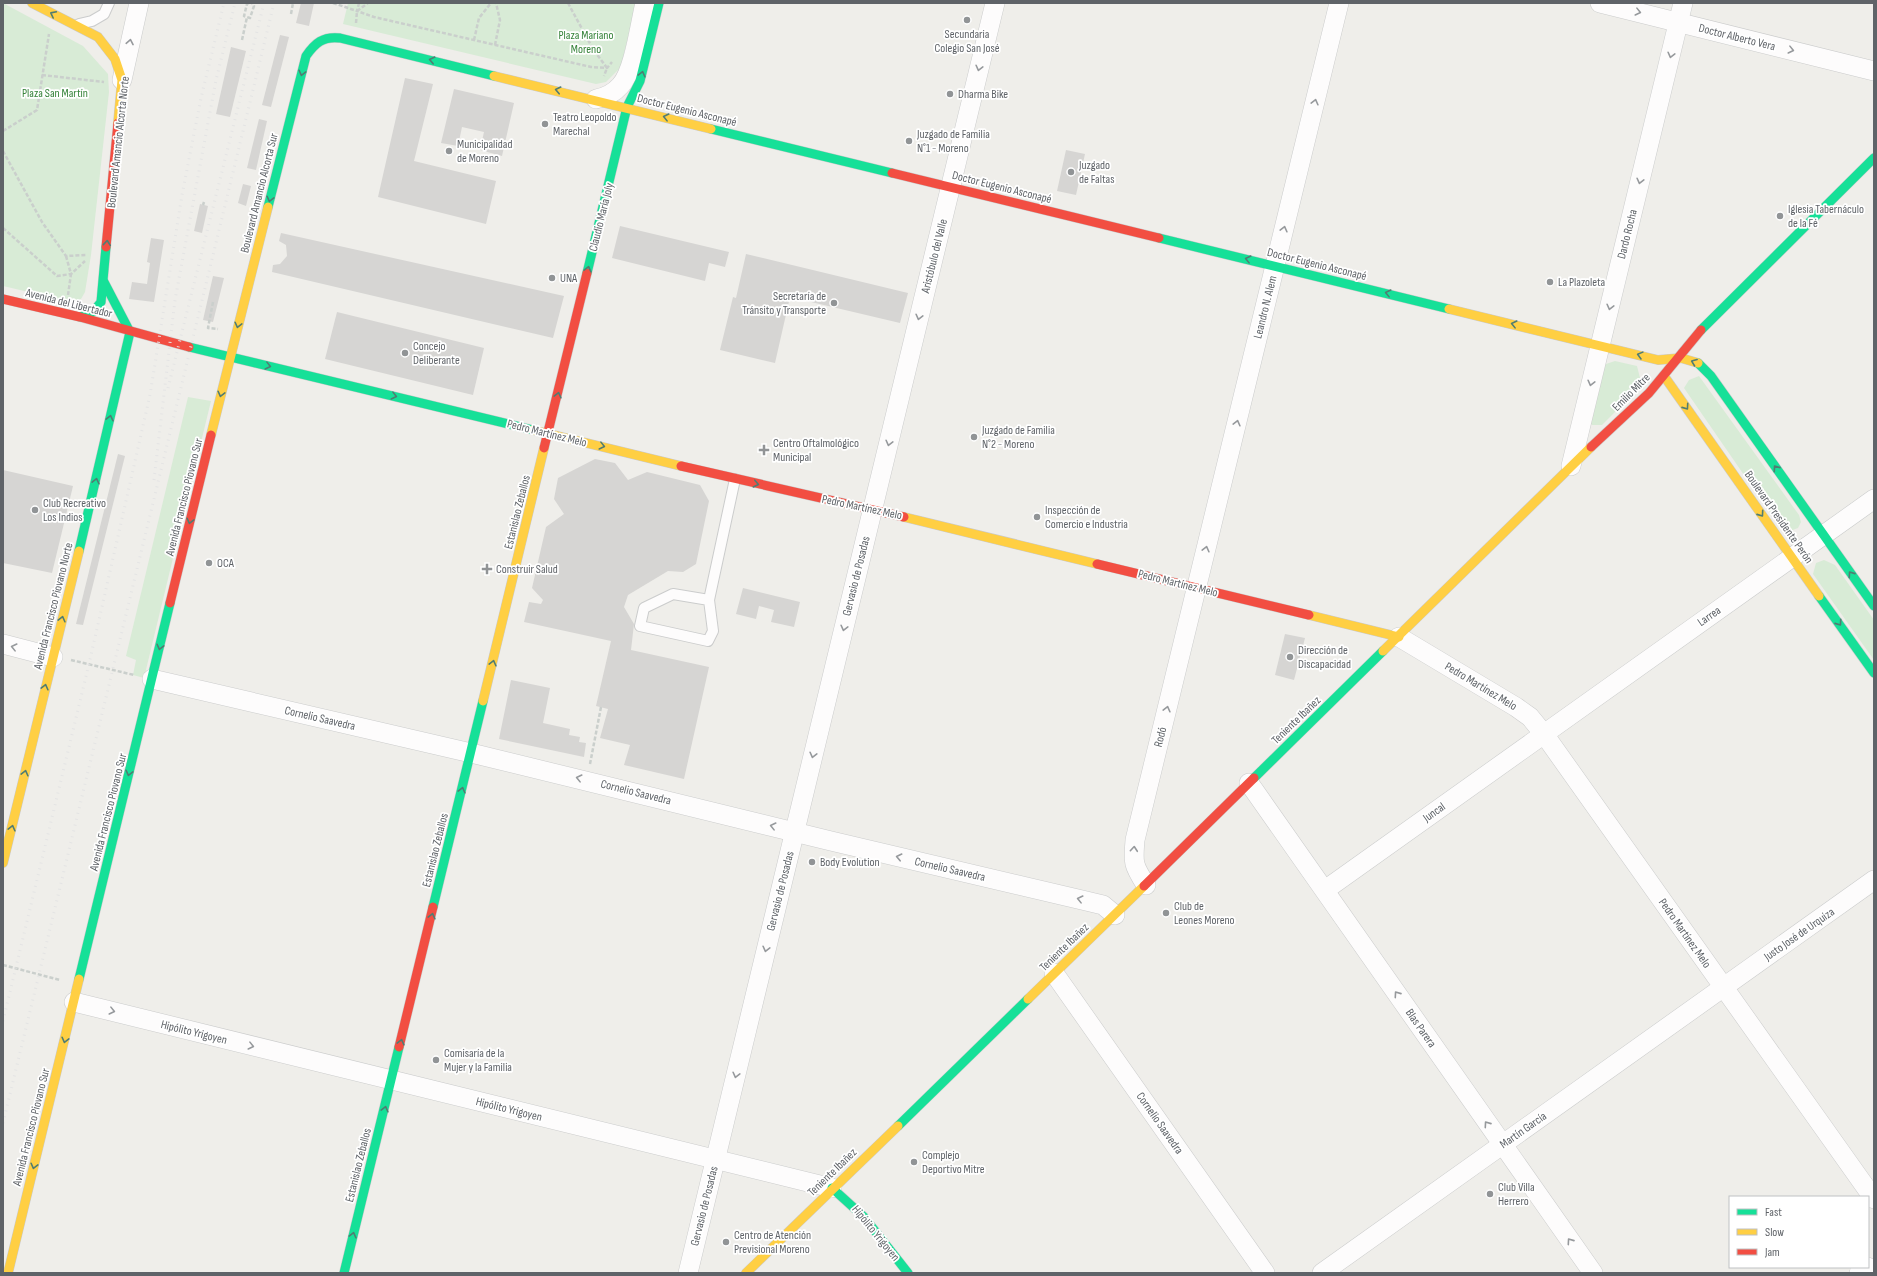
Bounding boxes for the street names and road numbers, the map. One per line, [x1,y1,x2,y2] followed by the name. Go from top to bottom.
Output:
[1697,21,1777,54] street label: Doctor Alberto Vera
[104,75,133,209] street label: Boulevard Amancio Alcorta Norte
[636,91,738,130] street label: Doctor Eugenio Asconapé
[237,131,282,255] street label: Boulevard Amancio Alcorta Sur
[951,168,1053,207] street label: Doctor Eugenio Asconapé
[586,181,617,253] street label: Claudio María Joly
[1614,207,1641,260] street label: Dardo Rocha
[918,217,951,296] street label: Aristóbulo del Valle
[1266,245,1368,284] street label: Doctor Eugenio Asconapé
[1250,274,1281,340] street label: Leandro N. Alem
[23,285,114,322] street label: Avenida del Libertador
[1609,370,1654,414] street label: Emilio Mitre
[505,416,588,451] street label: Pedro Martínez Melo
[162,436,206,558] street label: Avenida Francisco Piovano Sur
[1741,468,1816,567] street label: Boulevard Presidente Perón
[501,474,534,551] street label: Estanislao Zeballos
[820,492,903,523] street label: Pedro Martínez Melo
[839,535,874,617] street label: Gervasio de Posadas
[30,541,77,672] street label: Avenida Francisco Piovano Norte
[1136,566,1219,601] street label: Pedro Martínez Melo
[1695,603,1724,630] street label: Larrea
[1442,659,1520,714] street label: Pedro Martínez Melo
[1269,693,1325,748] street label: Teniente Ibañez
[283,703,357,734] street label: Cornelio Saavedra
[1151,725,1170,749] street label: Rodó
[86,751,130,873] street label: Avenida Francisco Piovano Sur
[599,776,673,809] street label: Cornelio Saavedra
[1419,799,1448,826] street label: Juncal
[419,812,452,889] street label: Estanislao Zeballos
[763,850,798,932] street label: Gervasio de Posadas
[913,854,987,885] street label: Cornelio Saavedra
[1655,896,1714,971] street label: Pedro Martínez Melo
[1760,904,1838,965] street label: Justo José de Urquiza
[1037,920,1093,975] street label: Teniente Ibañez
[1402,1006,1440,1051] street label: Blas Parera
[159,1017,229,1048] street label: Hipólito Yrigoyen
[9,1066,53,1188] street label: Avenida Francisco Piovano Sur
[1133,1089,1187,1157] street label: Cornelio Saavedra
[474,1094,544,1125] street label: Hipólito Yrigoyen
[1497,1109,1550,1152] street label: Martín García
[342,1127,375,1204] street label: Estanislao Zeballos
[805,1145,861,1200] street label: Teniente Ibañez
[687,1165,722,1247] street label: Gervasio de Posadas
[848,1202,903,1264] street label: Hipólito Yrigoyen

